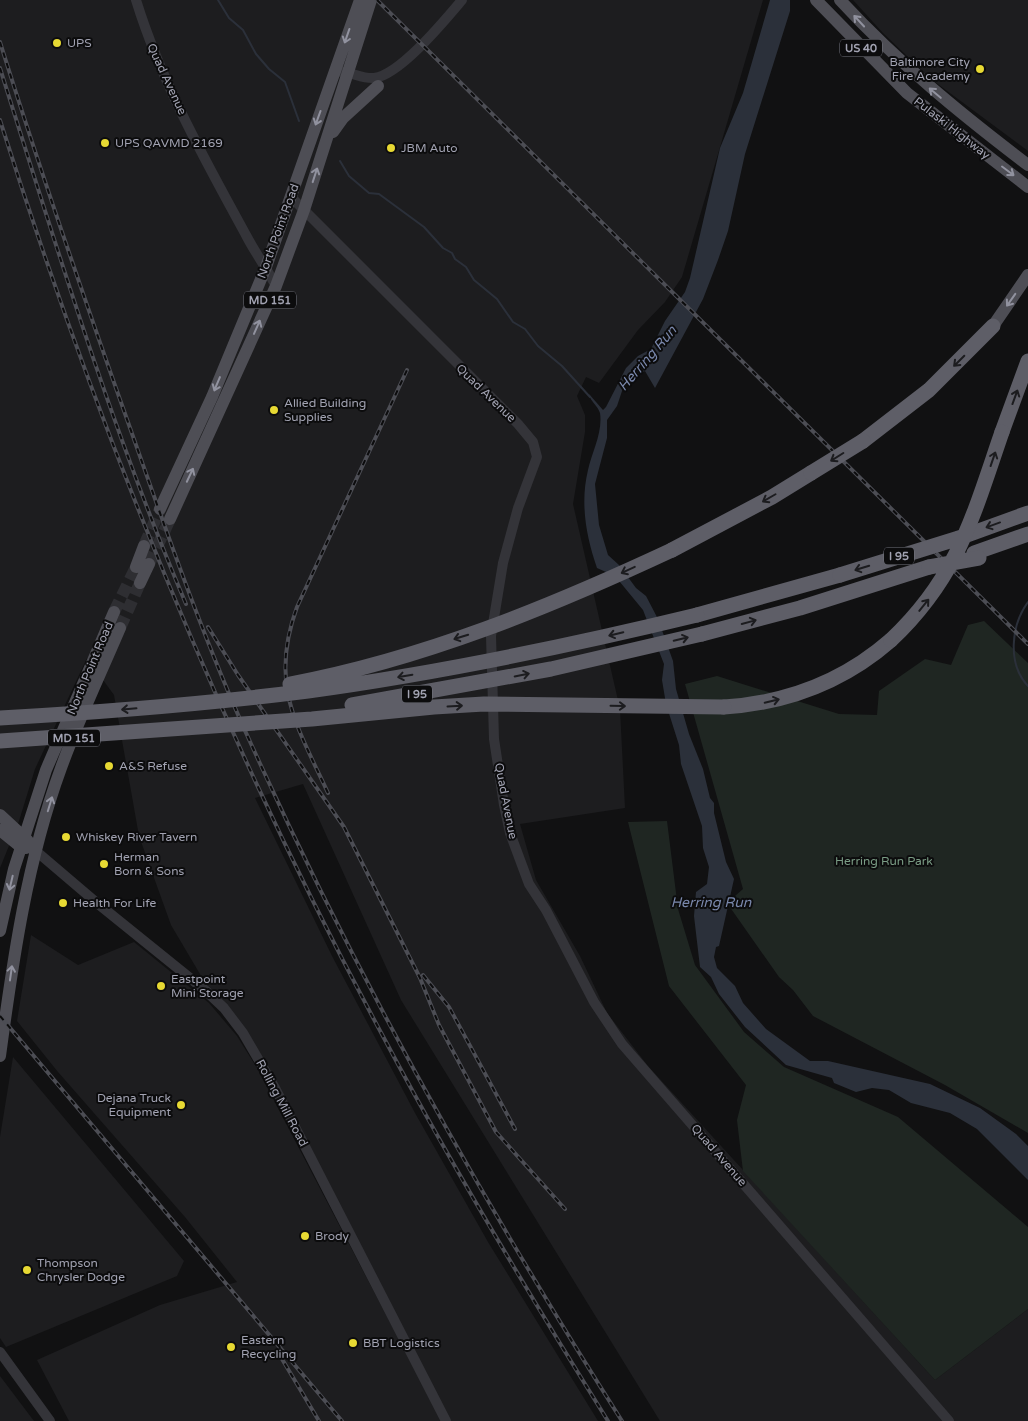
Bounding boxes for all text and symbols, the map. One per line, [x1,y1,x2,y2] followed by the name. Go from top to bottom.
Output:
[853,15,865,28] one-way arrow
[342,28,351,43] one-way arrow
[67,36,92,50] place label: UPS
[51,37,63,49] marker: UPS
[840,40,882,56] road number: US 40
[144,41,190,117] street label: Quad Avenue
[889,55,971,83] place label: Baltimore City Fire Academy
[974,63,986,75] marker: Baltimore City Fire Academy
[929,87,942,99] one-way arrow
[911,94,993,162] street label: Pulaski Highway
[313,110,322,125] one-way arrow
[115,136,223,150] place label: UPS QAVMD 2169
[99,137,111,149] marker: UPS QAVMD 2169
[401,141,458,155] place label: JBM Auto
[385,142,397,154] marker: JBM Auto
[1001,166,1014,177] one-way arrow
[311,167,321,183] one-way arrow
[254,182,302,280] street label: North Point Road
[244,292,296,308] road number: MD 151
[1006,293,1016,307] one-way arrow
[253,320,263,335] one-way arrow
[615,322,681,394] water label: Herring Run
[953,355,966,367] one-way arrow
[453,361,519,425] street label: Quad Avenue
[212,376,221,391] one-way arrow
[1011,390,1020,405] one-way arrow
[284,396,366,424] place label: Allied Building Supplies
[268,404,280,416] marker: Allied Building Supplies
[830,452,844,462] one-way arrow
[989,452,998,467] one-way arrow
[186,468,195,483] one-way arrow
[763,494,777,504] one-way arrow
[986,521,1001,530] one-way arrow
[884,548,914,564] road number: I 95
[854,563,870,573] one-way arrow
[621,566,636,575] one-way arrow
[919,599,930,612] one-way arrow
[741,617,757,626] one-way arrow
[64,619,116,717] street label: North Point Road
[608,630,624,639] one-way arrow
[453,633,469,643] one-way arrow
[672,634,688,643] one-way arrow
[513,669,529,679] one-way arrow
[397,671,413,681] one-way arrow
[402,686,432,702] road number: I 95
[763,696,779,705] one-way arrow
[447,701,463,710] one-way arrow
[609,702,625,711] one-way arrow
[121,704,137,713] one-way arrow
[48,730,100,746] road number: MD 151
[119,759,187,773] place label: A&S Refuse
[103,760,115,772] marker: A&S Refuse
[492,762,520,840] street label: Quad Avenue
[46,796,56,812] one-way arrow
[76,830,197,844] place label: Whiskey River Tavern
[60,831,72,843] marker: Whiskey River Tavern
[114,850,184,878] place label: Herman Born & Sons
[835,854,933,868] park label: Herring Run Park
[98,858,110,870] marker: Herman Born & Sons
[6,875,15,891] one-way arrow
[671,894,752,911] water label: Herring Run
[73,896,156,910] place label: Health For Life
[57,897,69,909] marker: Health For Life
[6,965,16,981] one-way arrow
[171,972,244,1000] place label: Eastpoint Mini Storage
[155,980,167,992] marker: Eastpoint Mini Storage
[253,1057,311,1149] street label: Rolling Mill Road
[97,1091,171,1119] place label: Dejana Truck Equipment
[175,1099,187,1111] marker: Dejana Truck Equipment
[688,1121,750,1189] street label: Quad Avenue
[315,1229,350,1243] place label: Brody
[299,1230,311,1242] marker: Brody
[37,1256,125,1284] place label: Thompson Chrysler Dodge
[21,1264,33,1276] marker: Thompson Chrysler Dodge
[241,1333,296,1361] place label: Eastern Recycling
[363,1336,440,1350] place label: BBT Logistics
[347,1337,359,1349] marker: BBT Logistics
[225,1341,237,1353] marker: Eastern Recycling

